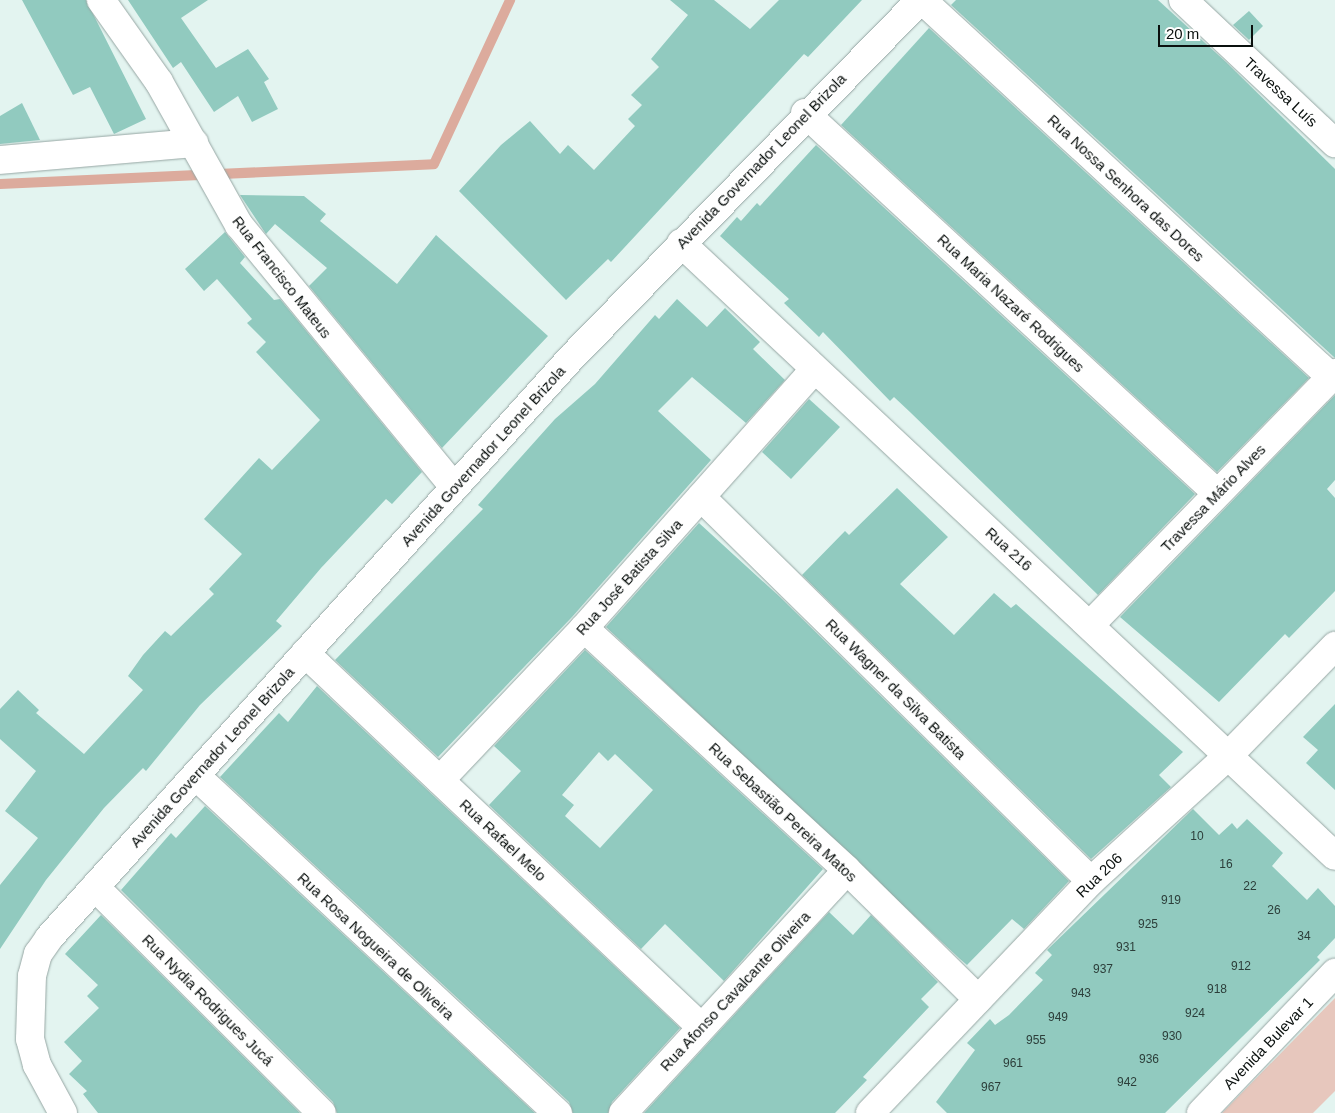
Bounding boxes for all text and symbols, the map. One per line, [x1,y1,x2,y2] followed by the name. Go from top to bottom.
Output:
[1160,15,1255,47] scale bar
[1166,25,1199,42] text: 20 m
[1241,53,1321,131] street label: Travessa Luís
[672,70,850,252] street label: Avenida Governador Leonel Brizola
[1044,111,1208,265] street label: Rua Nossa Senhora das Dores
[229,212,335,342] street label: Rua Francisco Mateus
[934,230,1088,376] street label: Rua Maria Nazaré Rodrigues
[397,362,569,550] street label: Avenida Governador Leonel Brizola
[1157,440,1269,556] street label: Travessa Mário Alves
[572,515,686,639] street label: Rua José Batista Silva
[982,523,1036,575] street label: Rua 216
[822,615,970,763] street label: Rua Wagner da Silva Batista
[126,663,298,851] street label: Avenida Governador Leonel Brizola
[705,739,861,885] street label: Rua Sebastião Pereira Matos
[456,795,550,885] street label: Rua Rafael Melo
[1190,830,1204,844] house number: 10
[1072,849,1126,901] street label: Rua 206
[1219,858,1233,872] house number: 16
[294,869,458,1023] street label: Rua Rosa Nogueira de Oliveira
[1243,880,1257,894] house number: 22
[1161,894,1181,908] house number: 919
[1267,904,1281,918] house number: 26
[656,907,814,1075] street label: Rua Afonso Cavalcante Oliveira
[1138,918,1158,932] house number: 925
[1297,930,1311,944] house number: 34
[139,931,277,1069] street label: Rua Nydia Rodrigues Jucá
[1116,941,1136,955] house number: 931
[1231,960,1251,974] house number: 912
[1093,963,1113,977] house number: 937
[1207,983,1227,997] house number: 918
[1071,987,1091,1001] house number: 943
[1219,993,1317,1093] street label: Avenida Bulevar 1
[1185,1007,1205,1021] house number: 924
[1048,1011,1068,1025] house number: 949
[1162,1030,1182,1044] house number: 930
[1026,1034,1046,1048] house number: 955
[1139,1053,1159,1067] house number: 936
[1003,1057,1023,1071] house number: 961
[1117,1076,1137,1090] house number: 942
[981,1081,1001,1095] house number: 967

